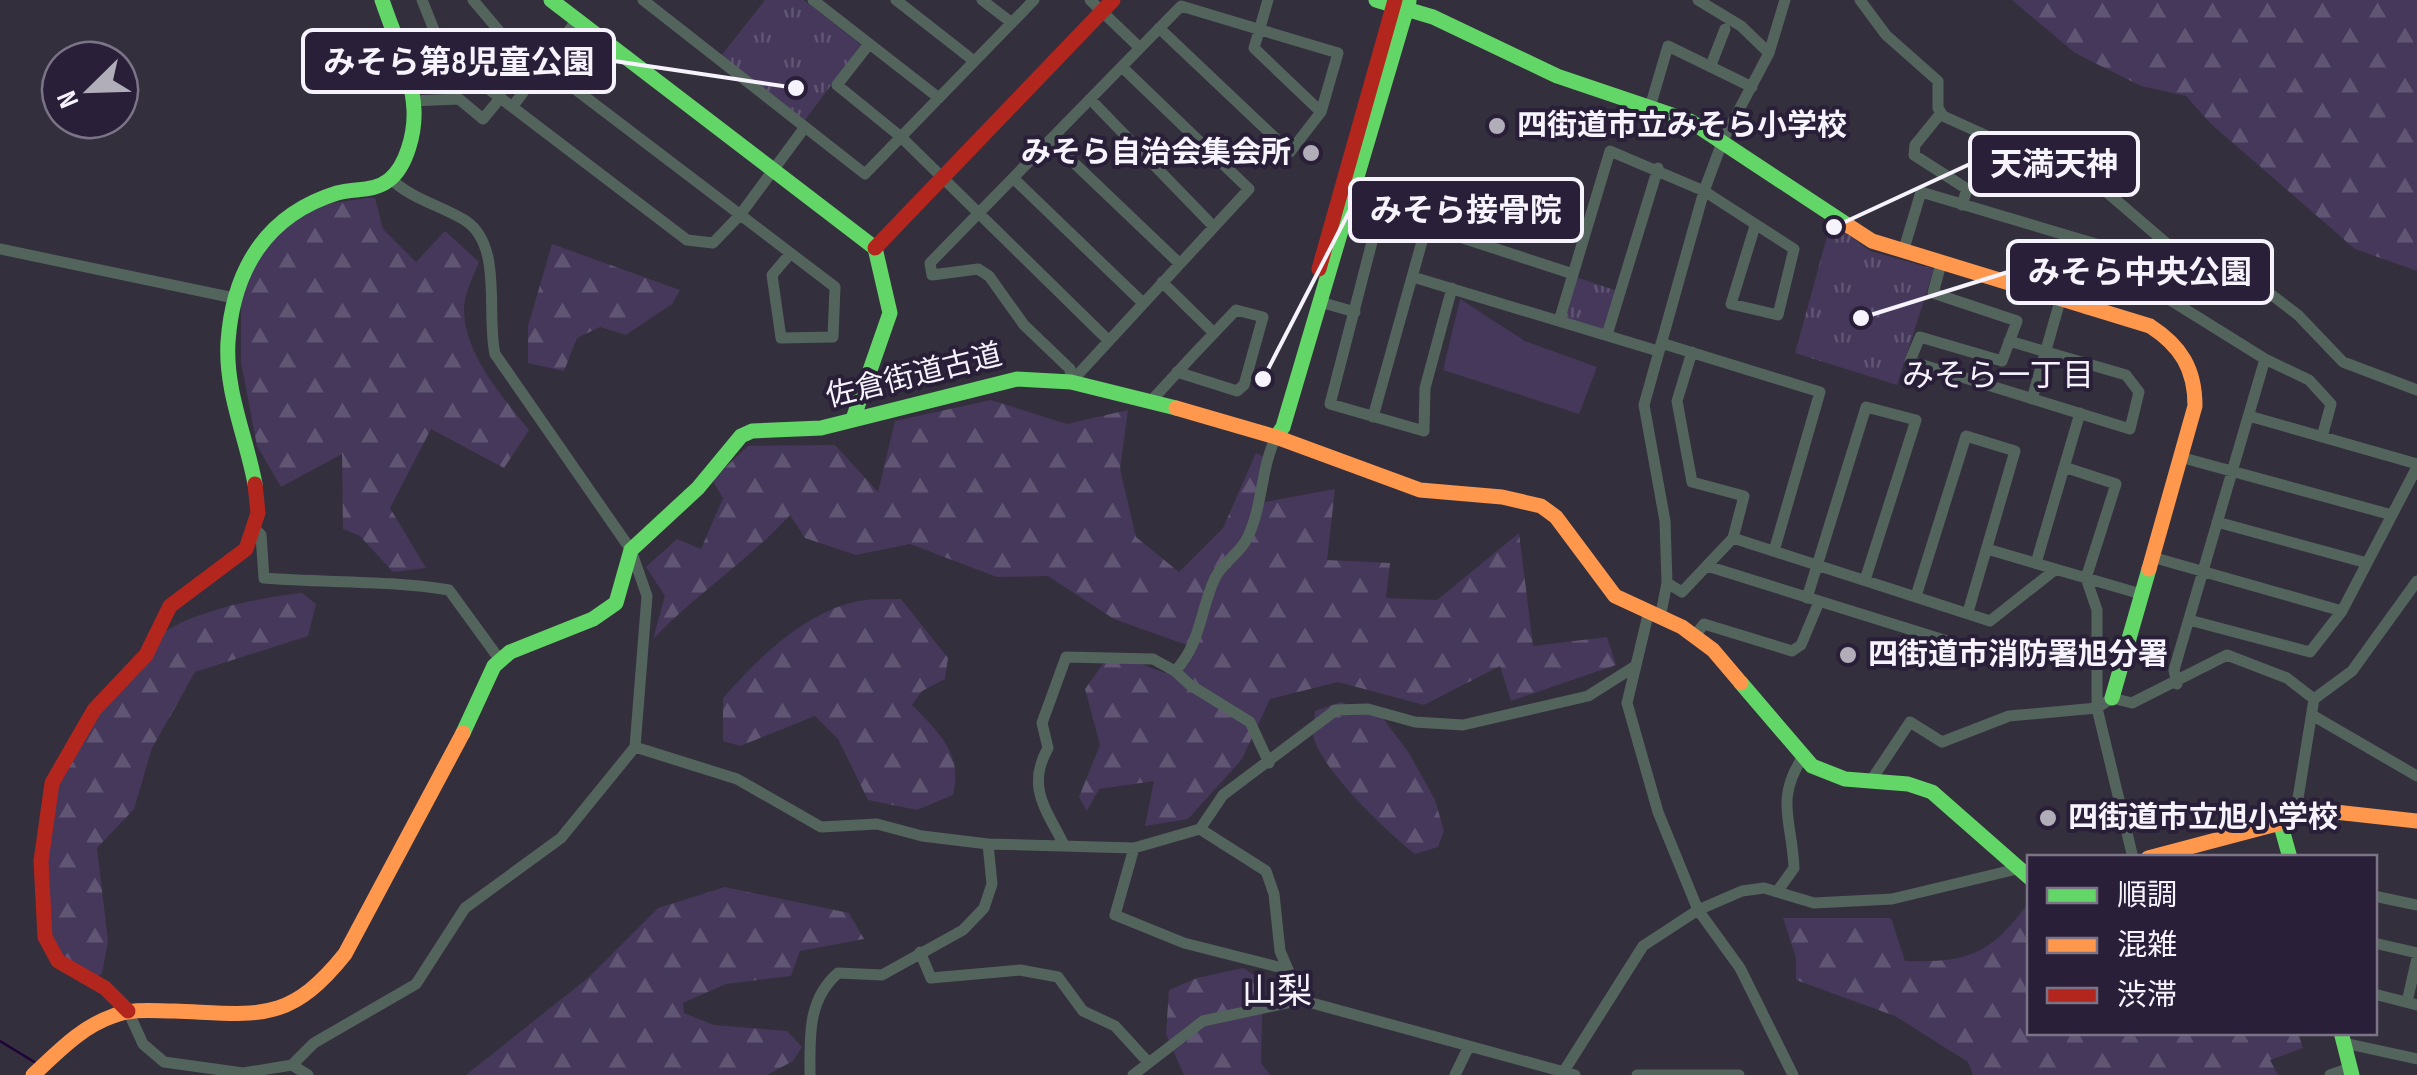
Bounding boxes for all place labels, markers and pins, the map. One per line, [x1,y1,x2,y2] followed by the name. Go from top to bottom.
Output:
[303,30,614,92] callout: みそら第8児童公園
[1517,108,1847,144] place label: 四街道市立みそら小学校
[1486,115,1508,137] marker: 四街道市立みそら小学校
[1970,133,2138,195] callout: 天満天神
[1021,135,1291,171] place label: みそら自治会集会所
[1300,142,1322,164] marker: みそら自治会集会所
[1350,179,1582,241] callout: みそら接骨院
[2008,241,2272,303] callout: みそら中央公園
[1868,637,2168,673] place label: 四街道市消防署旭分署
[1837,644,1859,666] marker: 四街道市消防署旭分署
[2068,800,2338,836] place label: 四街道市立旭小学校
[2037,807,2059,829] marker: 四街道市立旭小学校

